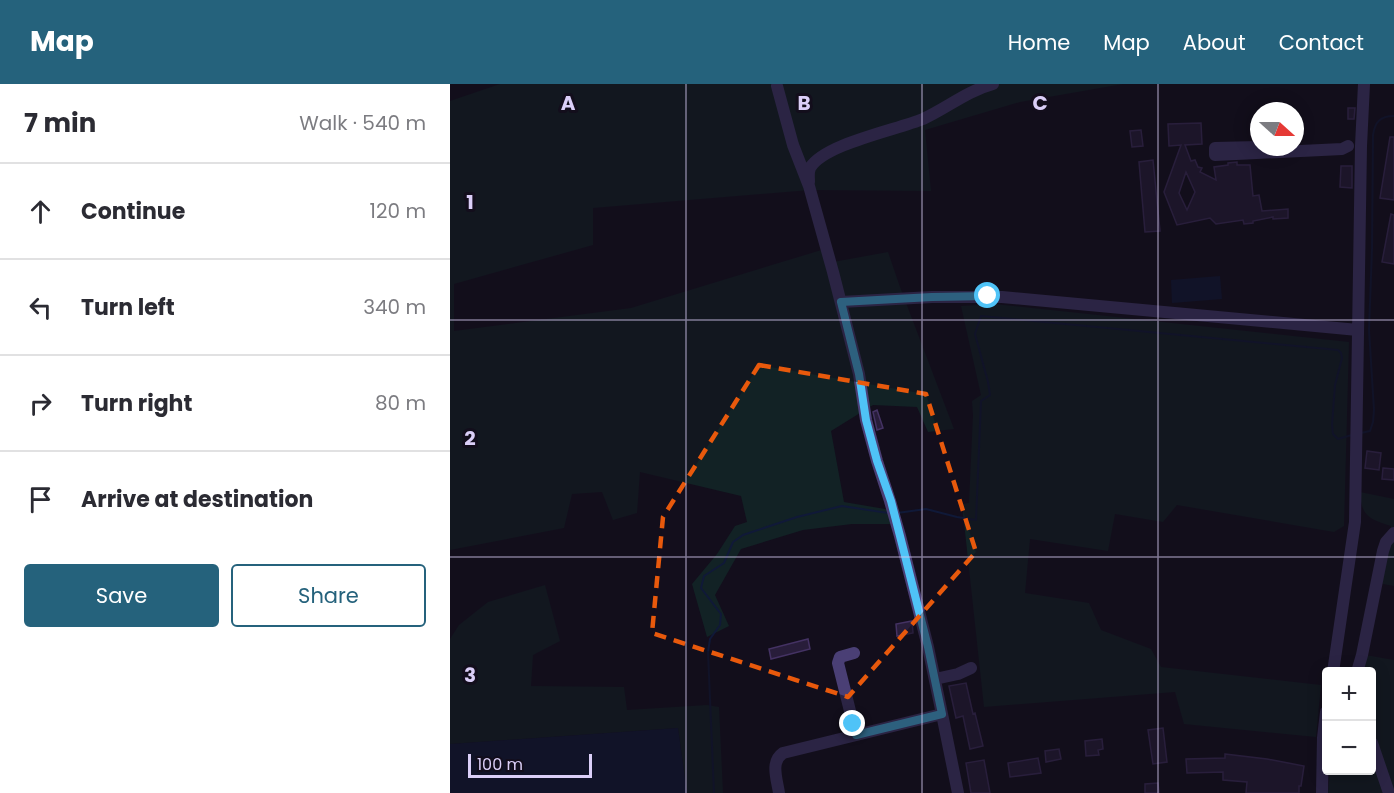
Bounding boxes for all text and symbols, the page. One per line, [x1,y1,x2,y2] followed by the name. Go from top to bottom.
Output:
[30,22,94,61] text: Map
[1008,28,1070,57] text: Home
[1103,28,1150,57] text: Map
[1183,28,1246,57] text: About
[1279,28,1364,57] text: Contact
[561,89,576,117] text: A
[797,89,811,117] text: B
[1032,89,1048,117] text: C
[1250,102,1304,156] north arrow
[24,105,96,141] text: 7 min
[299,109,426,137] text: Walk · 540 m
[466,188,474,216] text: 1
[24,195,57,228] icon: ahead
[81,196,185,227] text: Continue
[370,197,426,225] text: 120 m
[974,282,1000,308] route start
[24,291,57,324] icon: left
[81,292,175,323] text: Turn left
[363,293,426,321] text: 340 m
[24,387,57,420] icon: right
[81,388,192,419] text: Turn right
[375,389,426,417] text: 80 m
[464,424,476,452] text: 2
[24,483,57,516] icon: arrive
[81,484,313,515] text: Arrive at destination
[24,564,219,627] button: Save
[231,564,426,627] button: Share
[464,661,476,689] text: 3
[1322,667,1376,775] map controls
[1322,667,1376,721] button: +
[839,710,865,736] route end
[1322,721,1376,775] button: −
[468,751,592,778] scale bar
[477,753,523,776] text: 100 m

